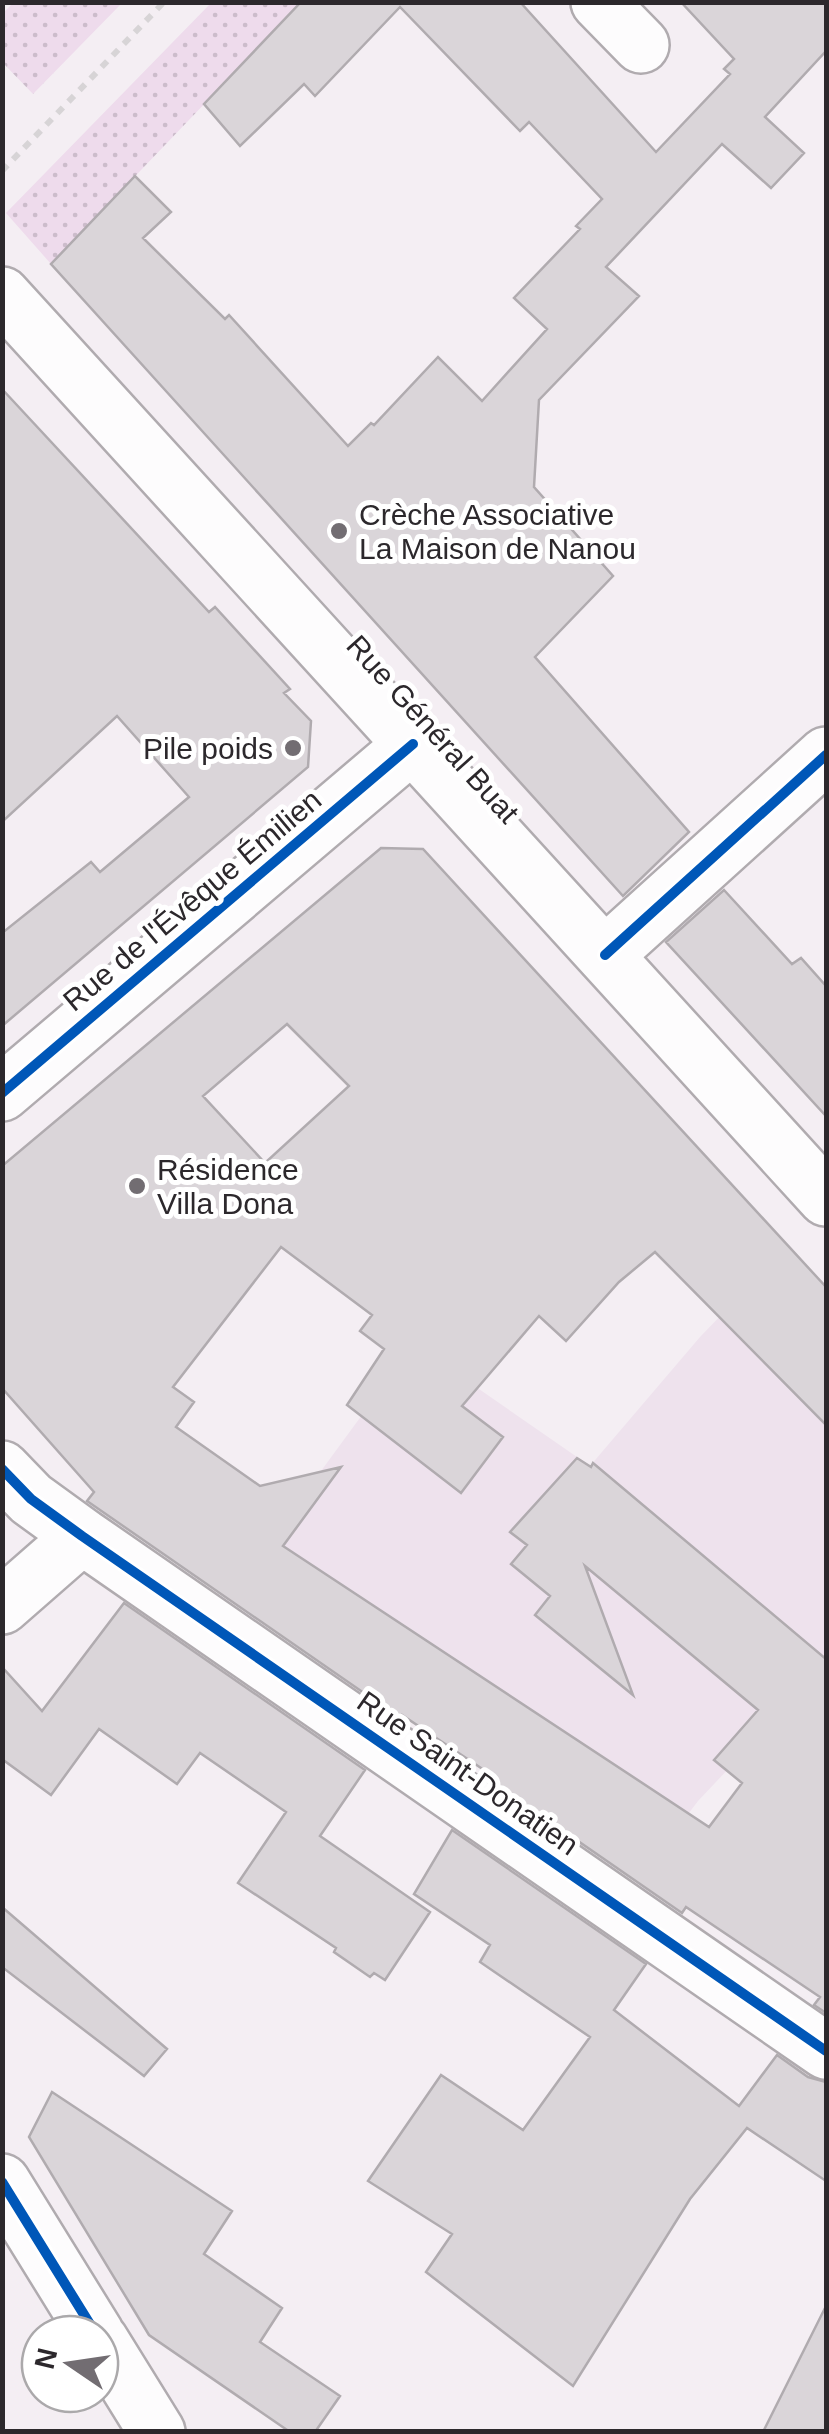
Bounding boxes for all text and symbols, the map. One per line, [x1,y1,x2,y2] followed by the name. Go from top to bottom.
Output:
[359,498,636,565] place label: Crèche Associative La Maison de Nanou
[328,520,350,542] marker: Crèche Associative La Maison de Nanou
[340,629,526,830] street label: Rue Général Buat
[143,732,273,765] place label: Pile poids
[282,737,304,759] marker: Pile poids
[57,783,327,1017] street label: Rue de l'Évêque Émilien
[157,1153,299,1220] place label: Résidence Villa Dona
[126,1175,148,1197] marker: Résidence Villa Dona
[351,1684,585,1862] street label: Rue Saint-Donatien
[20,2314,120,2414] north arrow
[29,2345,64,2372] text: N

